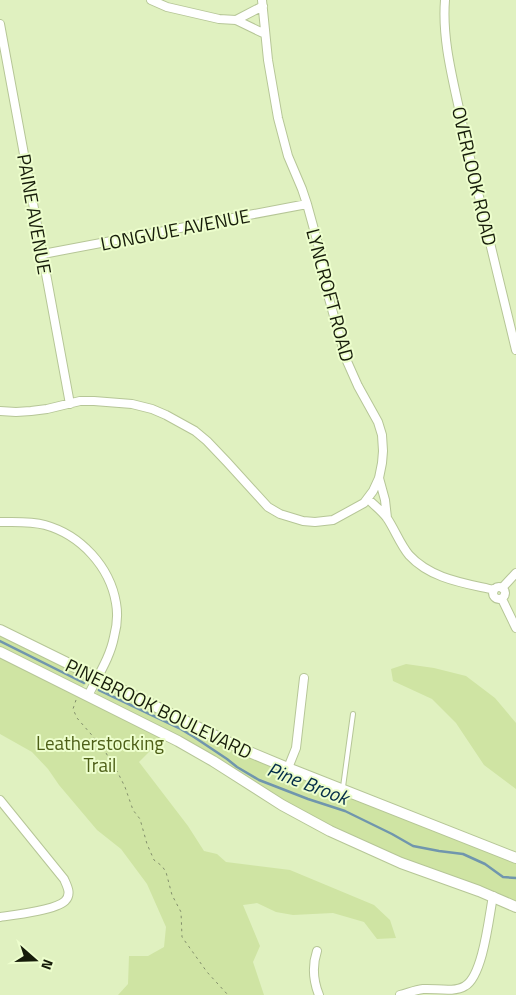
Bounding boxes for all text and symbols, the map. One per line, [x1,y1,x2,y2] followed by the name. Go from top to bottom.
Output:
[445,104,505,248] street label: OVERLOOK ROAD
[10,151,60,277] street label: PAINE AVENUE
[98,200,252,258] street label: LONGVUE AVENUE
[299,225,363,365] street label: LYNCROFT ROAD
[61,650,257,766] street label: PINEBROOK BOULEVARD
[36,728,164,779] park label: Leatherstocking Trail
[263,753,355,813] water label: Pine Brook
[10,935,60,985] north arrow
[36,956,59,973] text: N

